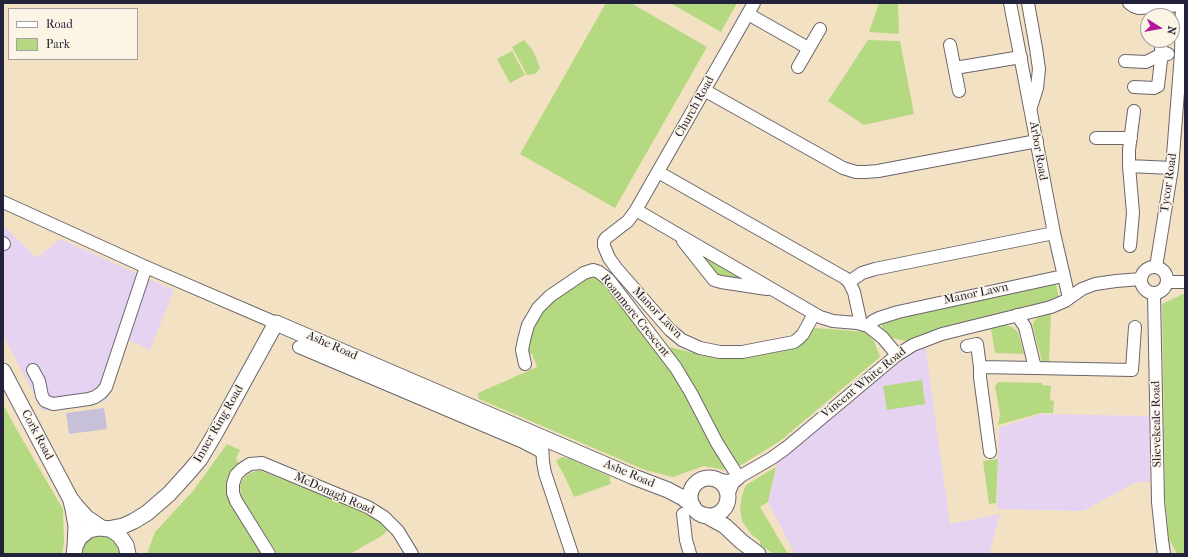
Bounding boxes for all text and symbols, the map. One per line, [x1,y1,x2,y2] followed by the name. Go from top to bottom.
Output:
[8,8,138,60] legend
[1140,8,1180,48] north arrow
[46,17,73,31] text: Road
[1164,25,1178,36] text: N
[46,37,70,51] text: Park
[672,74,718,140] street label: Church Road
[1026,120,1050,182] street label: Arbor Road
[1158,152,1180,214] street label: Tycor Road
[597,272,673,360] street label: Roanmore Crescent
[942,280,1010,308] street label: Manor Lawn
[629,284,685,342] street label: Manor Lawn
[304,328,360,364] street label: Ashe Road
[819,344,909,422] street label: Vincent White Road
[1149,381,1165,467] street label: Slievekeale Road
[191,383,247,465] street label: Inner Ring Road
[18,408,56,462] street label: Cork Road
[601,457,657,491] street label: Ashe Road
[292,470,376,518] street label: McDonagh Road

